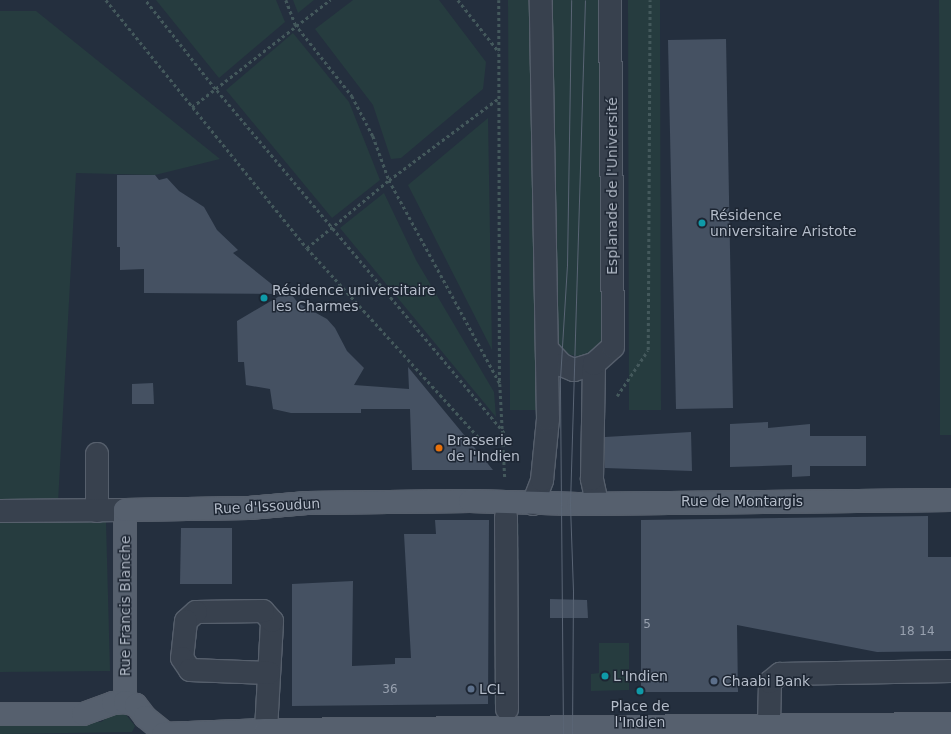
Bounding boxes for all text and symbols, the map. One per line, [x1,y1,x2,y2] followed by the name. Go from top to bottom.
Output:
[604,97,620,275] street label: Esplanade de l'Université
[710,207,857,240] place label: Résidence universitaire Aristote
[697,218,707,228] marker: Résidence universitaire Aristote
[272,282,436,314] place label: Résidence universitaire les Charmes
[259,293,269,303] marker: Résidence universitaire les Charmes
[447,432,520,464] place label: Brasserie de l'Indien
[434,443,444,453] marker: Brasserie de l'Indien
[681,493,803,509] street label: Rue de Montargis
[213,495,321,517] street label: Rue d'Issoudun
[117,536,133,676] street label: Rue Francis Blanche
[643,618,651,632] house number: 5
[899,625,915,639] house number: 18
[919,625,935,639] house number: 14
[613,668,668,684] place label: L'Indien
[600,671,610,681] marker: L'Indien
[722,673,810,689] place label: Chaabi Bank
[709,676,719,686] marker: Chaabi Bank
[479,681,504,697] place label: LCL
[382,683,398,697] house number: 36
[466,684,476,694] marker: LCL
[635,686,645,696] marker: Place de l'Indien
[610,698,670,730] place label: Place de l'Indien

